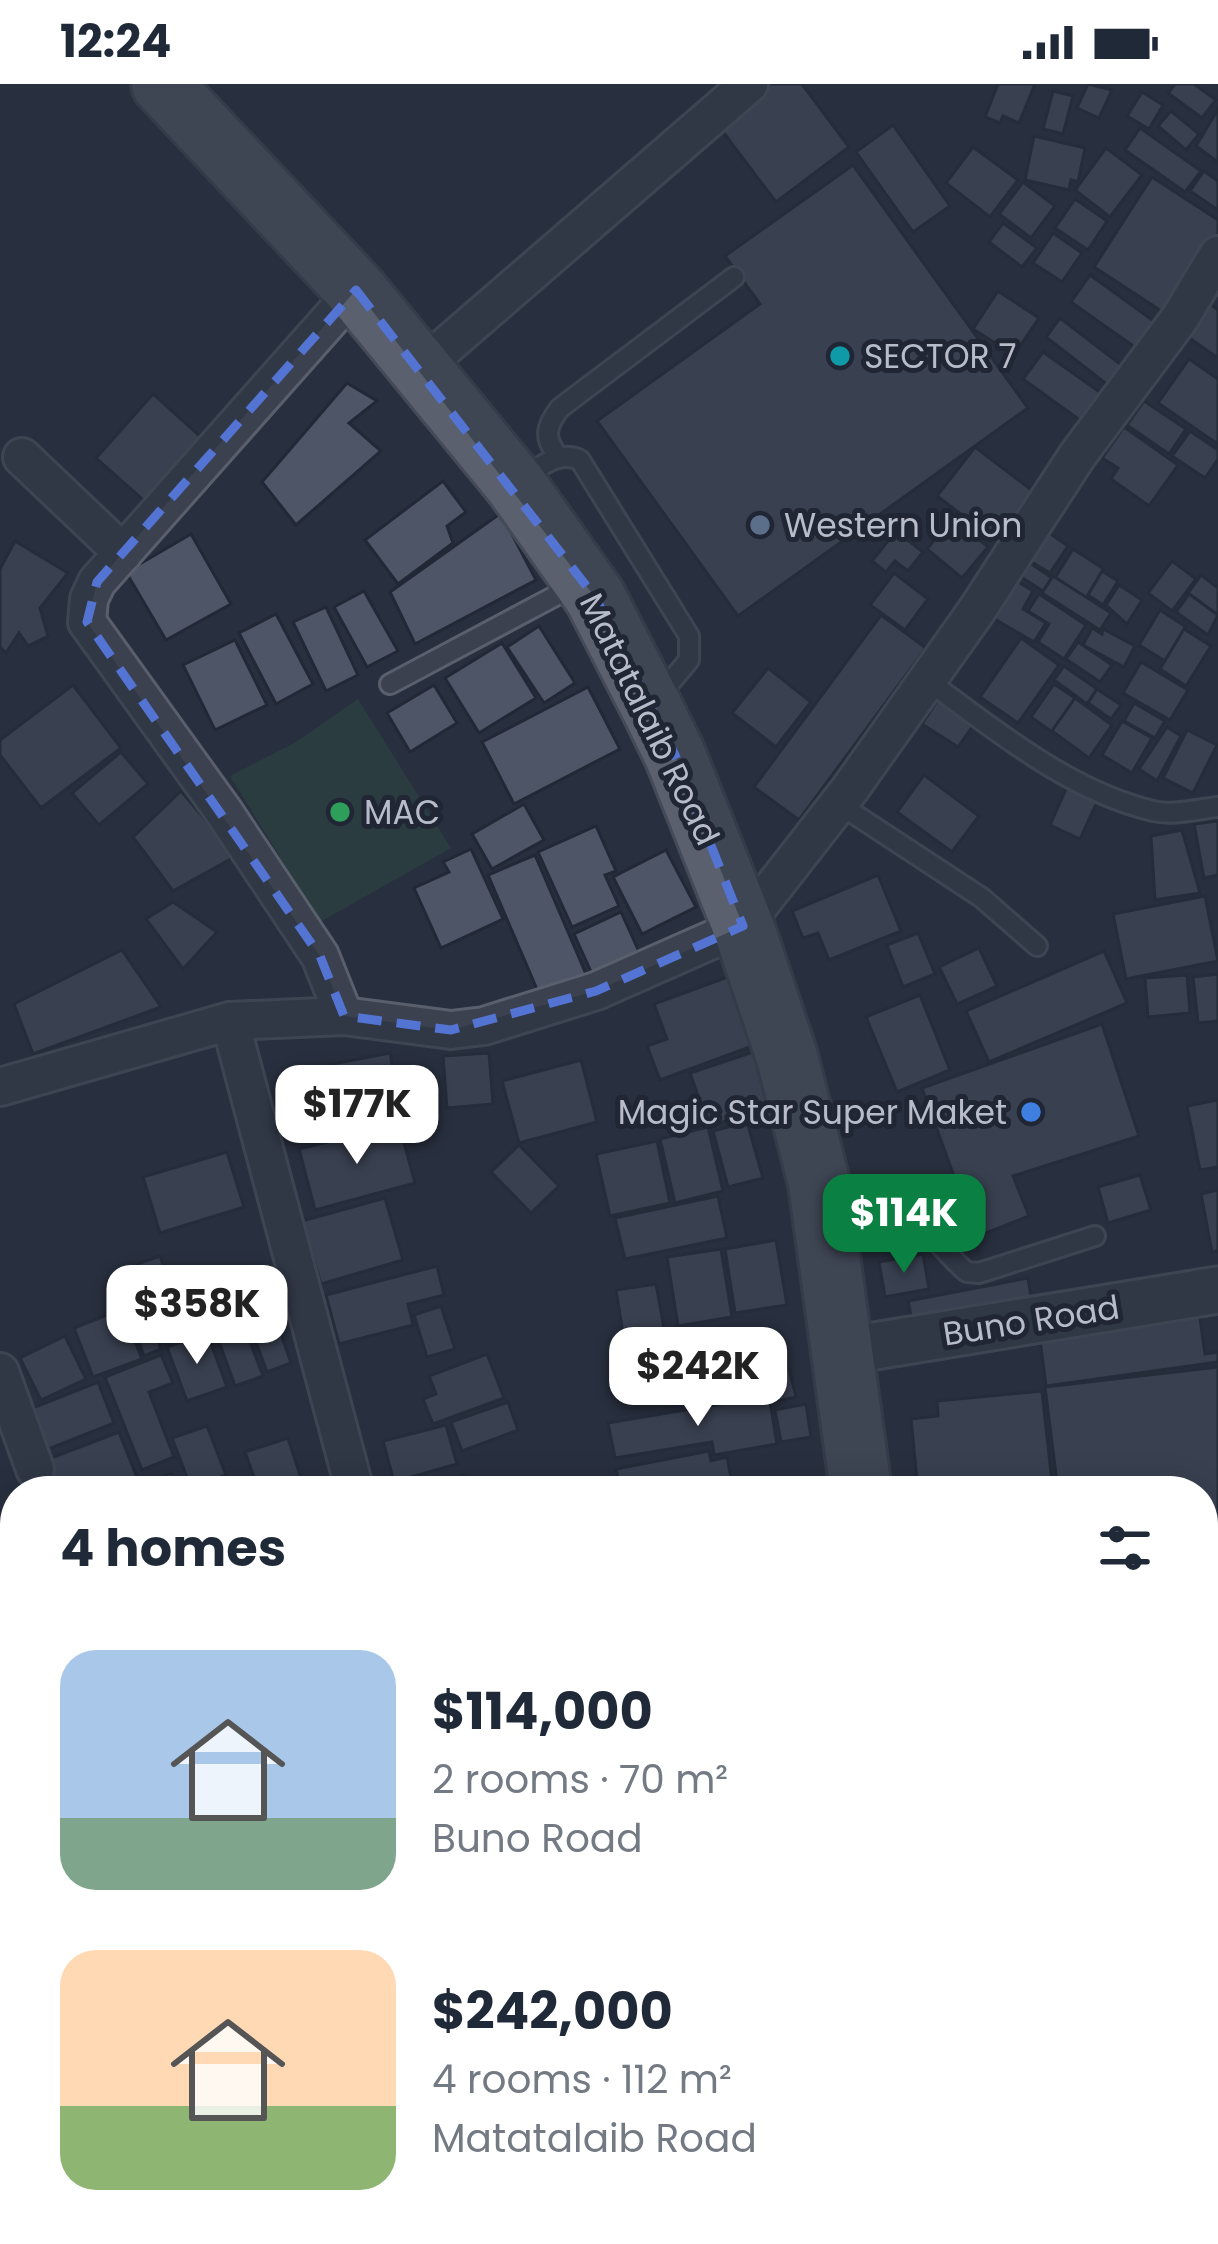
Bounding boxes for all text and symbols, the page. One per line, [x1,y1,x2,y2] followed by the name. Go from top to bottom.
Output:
[60,10,172,73] text: 12:24
[864,333,1016,380] place label: SECTOR 7
[827,343,853,369] marker: SECTOR 7
[784,502,1022,549] place label: Western Union
[747,512,773,538] marker: Western Union
[568,585,731,853] street label: Matatalaib Road
[364,789,440,836] place label: MAC
[327,799,353,825] marker: MAC
[273,1065,441,1167] pin: $177K
[302,1076,412,1131] text: $177K
[618,1089,1007,1136] place label: Magic Star Super Maket
[1018,1099,1044,1125] marker: Magic Star Super Maket
[820,1174,988,1276] pin: $114K
[850,1185,958,1240] text: $114K
[113,1265,281,1367] pin: $358K
[133,1276,261,1331] text: $358K
[939,1283,1123,1358] street label: Buno Road
[614,1327,782,1429] pin: $242K
[636,1338,760,1393] text: $242K
[60,1512,286,1584] text: 4 homes
[1092,1515,1158,1581] icon: filters
[432,1675,653,1747] text: $114,000
[156,1698,300,1842] icon: home
[432,1752,728,1807] text: 2 rooms · 70 m²
[432,1811,643,1866] text: Buno Road
[432,1975,673,2047] text: $242,000
[156,1998,300,2142] icon: home
[432,2052,732,2107] text: 4 rooms · 112 m²
[432,2111,757,2166] text: Matatalaib Road

